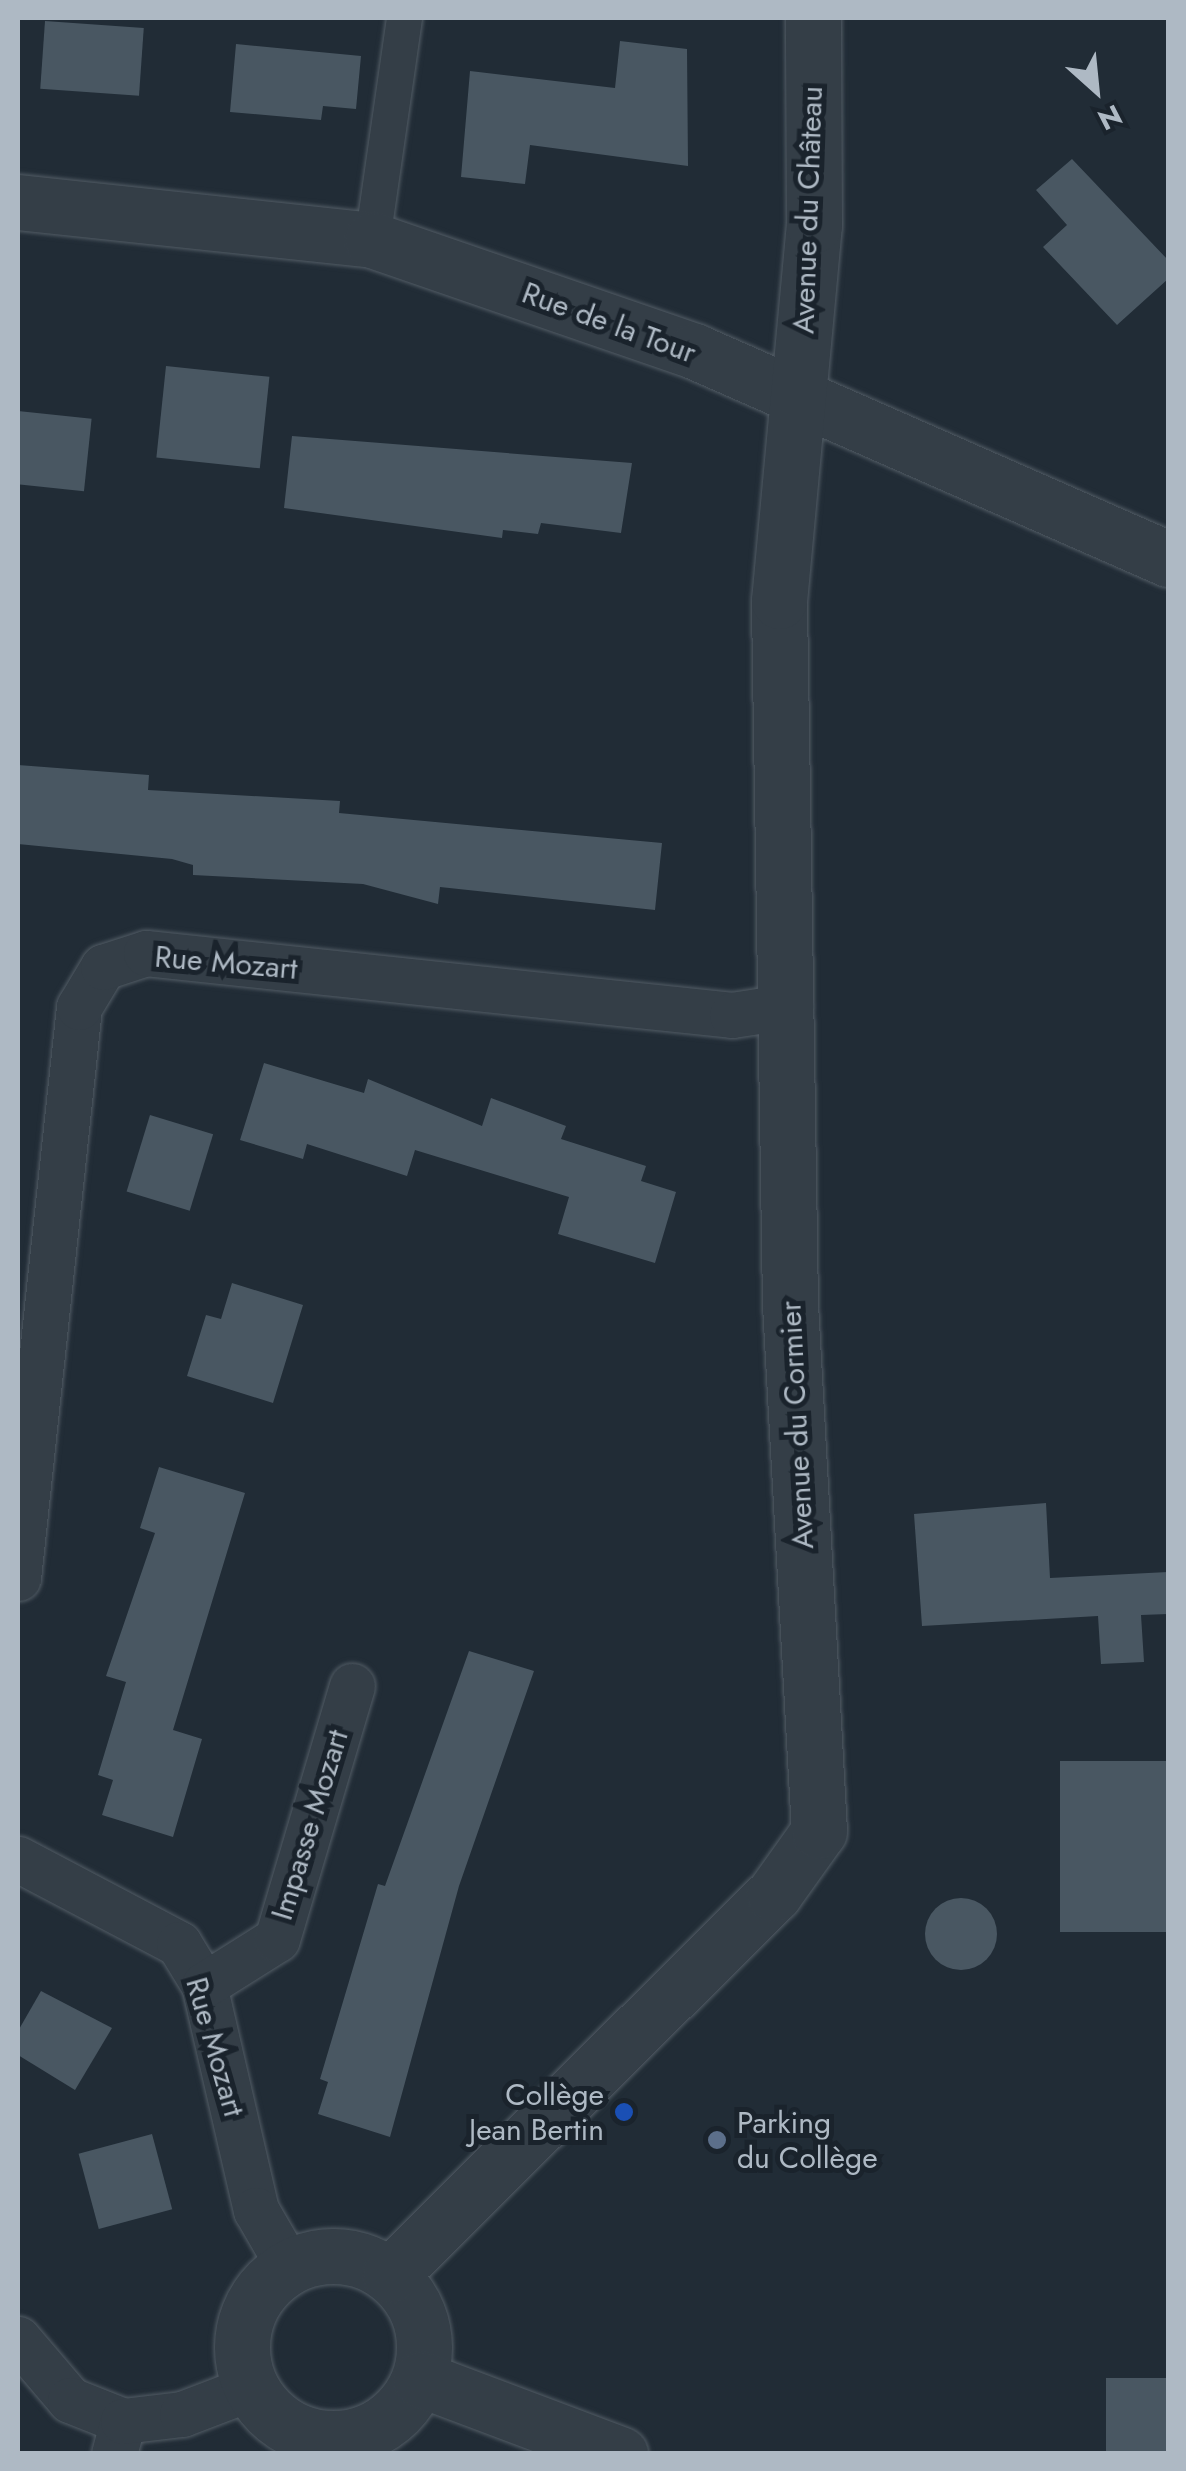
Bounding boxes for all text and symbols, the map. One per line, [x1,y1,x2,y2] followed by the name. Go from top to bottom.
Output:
[1046,40,1146,140] north arrow
[786,85,830,335] street label: Avenue du Château
[1091,94,1129,140] text: N
[517,275,701,371] street label: Rue de la Tour
[153,939,299,987] street label: Rue Mozart
[773,1300,821,1550] street label: Avenue du Cormier
[264,1726,356,1924] street label: Impasse Mozart
[178,1973,252,2121] street label: Rue Mozart
[469,2077,604,2148] place label: Collège Jean Bertin
[613,2101,635,2123] marker: Collège Jean Bertin
[737,2105,878,2176] place label: Parking du Collège
[706,2129,728,2151] marker: Parking du Collège

